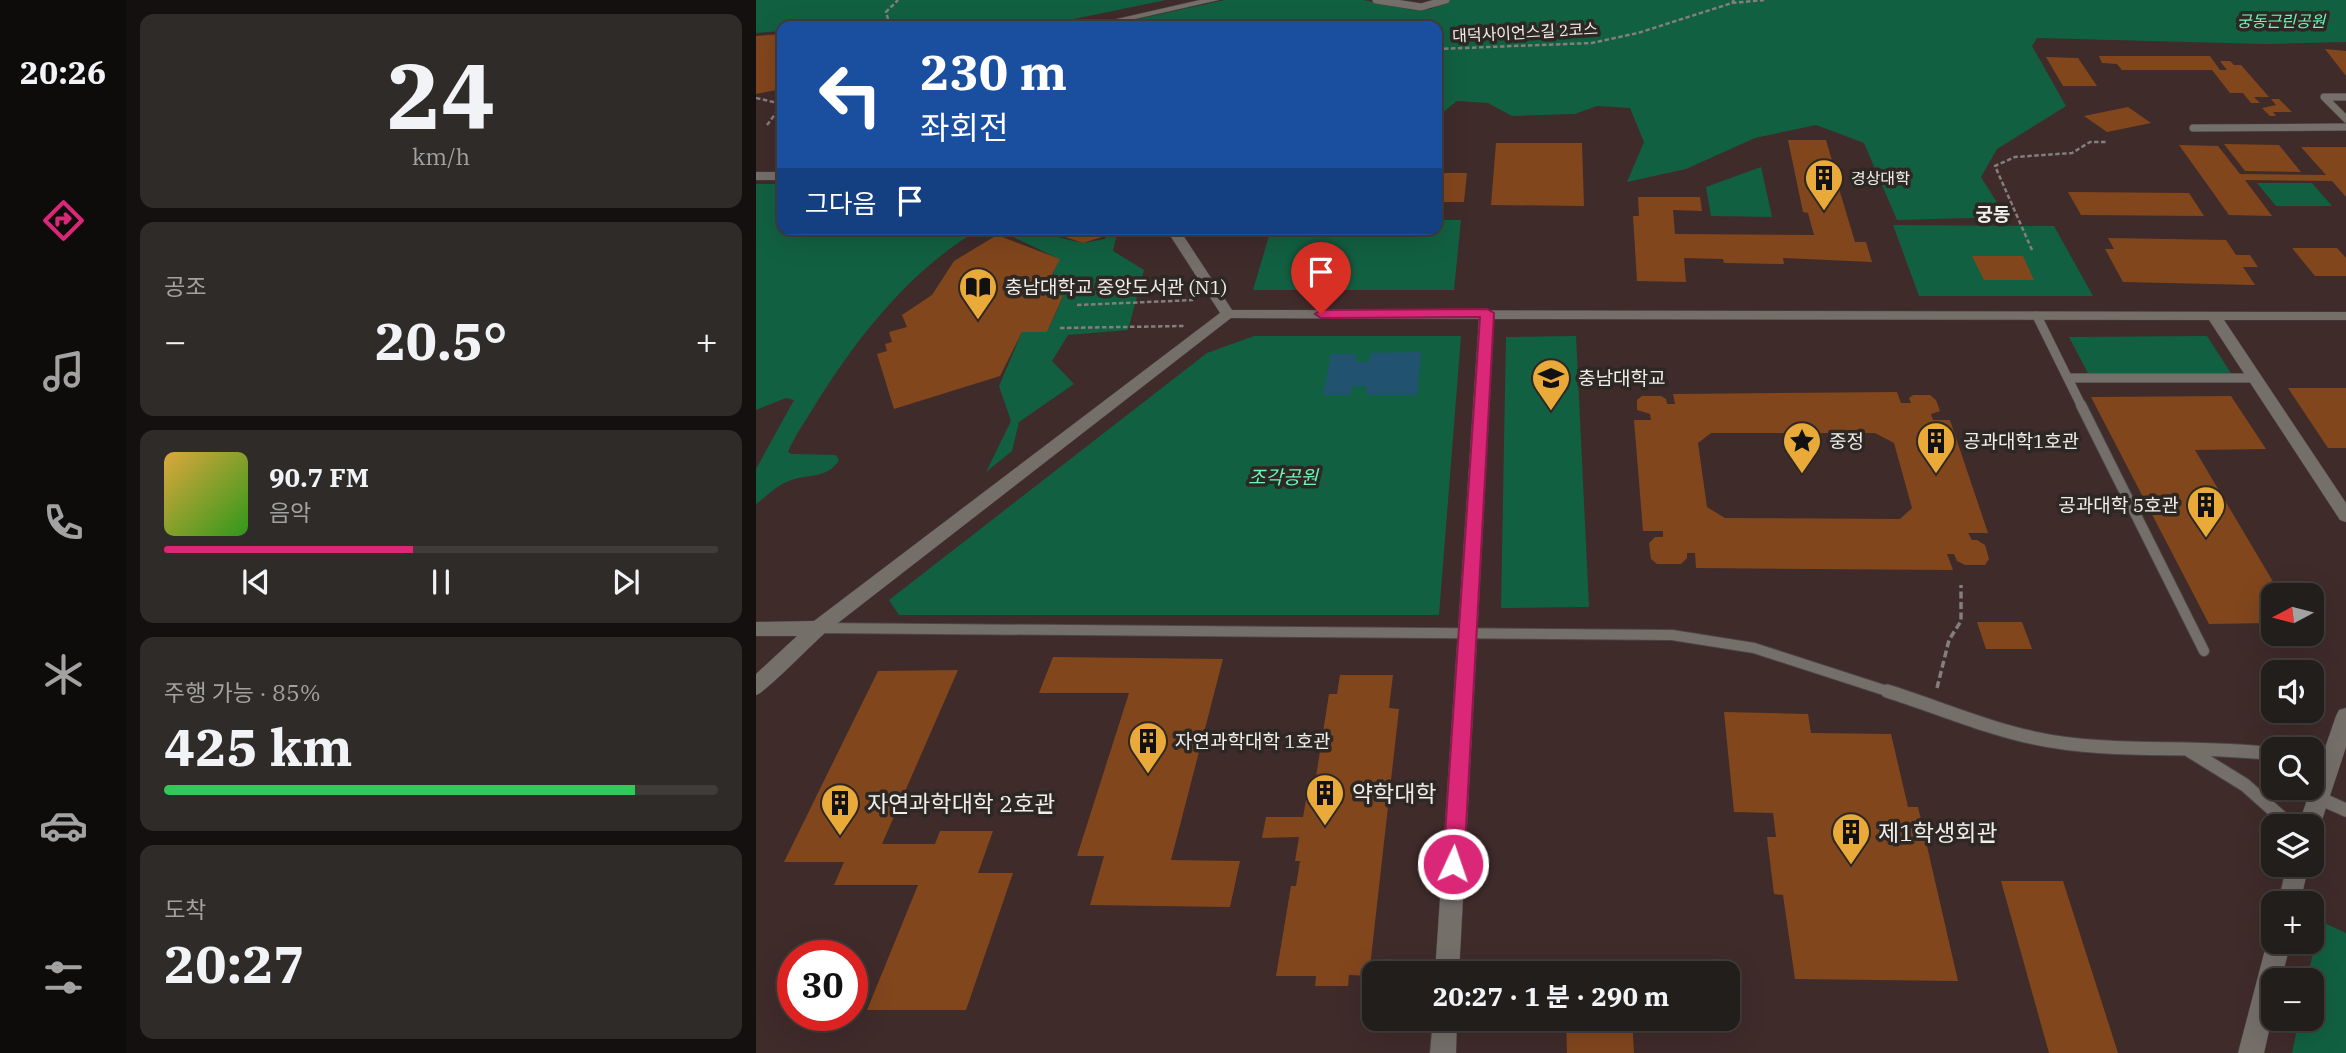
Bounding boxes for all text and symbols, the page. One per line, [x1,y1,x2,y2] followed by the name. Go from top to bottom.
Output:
[2237,11,2326,31] park label: 궁동근린공원
[1452,18,1598,46] street label: 대덕사이언스길 2코스
[386,36,496,154] text: 24
[920,40,1067,103] text: 230 m
[805,49,896,140] icon: left
[20,51,106,93] text: 20:26
[920,106,1008,148] text: 좌회전
[412,141,470,171] text: km/h
[1803,157,1845,212] building icon: 경상대학
[1851,168,1910,188] place label: 경상대학
[891,182,929,220] icon: arrive
[805,186,877,220] text: 그다음
[39,196,88,245] icon: directions
[1976,202,2010,226] district label: 궁동
[1291,242,1351,314] pin
[1302,253,1340,291] icon: arrive
[957,266,999,321] library icon: 충남대학교 중앙도서관 (N1)
[164,271,206,301] text: 공조
[1005,275,1227,299] place label: 충남대학교 중앙도서관 (N1)
[375,307,507,374] text: 20.5°
[164,316,187,365] text: −
[695,316,718,365] text: +
[39,347,88,396] icon: music
[1530,357,1572,412] school or university icon: 충남대학교
[1578,366,1665,390] place label: 충남대학교
[1781,420,1823,475] place icon: 중정
[1915,420,1957,475] building icon: 공과대학1호관
[1829,429,1864,453] place label: 중정
[1963,429,2079,453] place label: 공과대학1호관
[269,460,369,494] text: 90.7 FM
[1248,465,1319,489] park label: 조각공원
[2185,484,2227,539] building icon: 공과대학 5호관
[2058,493,2179,517] place label: 공과대학 5호관
[269,497,311,527] text: 음악
[39,498,88,547] icon: phone
[237,563,275,601] icon: previous
[422,563,460,601] icon: pause
[607,563,645,601] icon: next
[2261,583,2324,646] north arrow
[2261,583,2324,1031] map controls
[39,650,88,699] icon: climate
[2261,660,2324,723] button: sound
[164,677,321,707] text: 주행 가능 · 85%
[164,713,353,780] text: 425 km
[1127,720,1169,775] building icon: 자연과학대학 1호관
[1175,729,1331,753] place label: 자연과학대학 1호관
[2261,737,2324,800] button: search
[1304,772,1346,827] building icon: 약학대학
[1352,778,1437,808] place label: 약학대학
[819,782,861,837] building icon: 자연과학대학 2호관
[867,788,1055,818] place label: 자연과학대학 2호관
[39,801,88,850] icon: car
[1830,811,1872,866] building icon: 제1학생회관
[2261,814,2324,877] button: layers
[1878,817,1998,847] place label: 제1학생회관
[1416,827,1490,901] position arrow
[2261,891,2324,954] button: +
[164,894,206,924] text: 도착
[164,930,305,997] text: 20:27
[777,940,868,1031] speed limit sign: 30
[39,953,88,1002] icon: filters
[2261,968,2324,1031] button: −
[1433,979,1669,1013] text: 20:27 · 1 분 · 290 m

